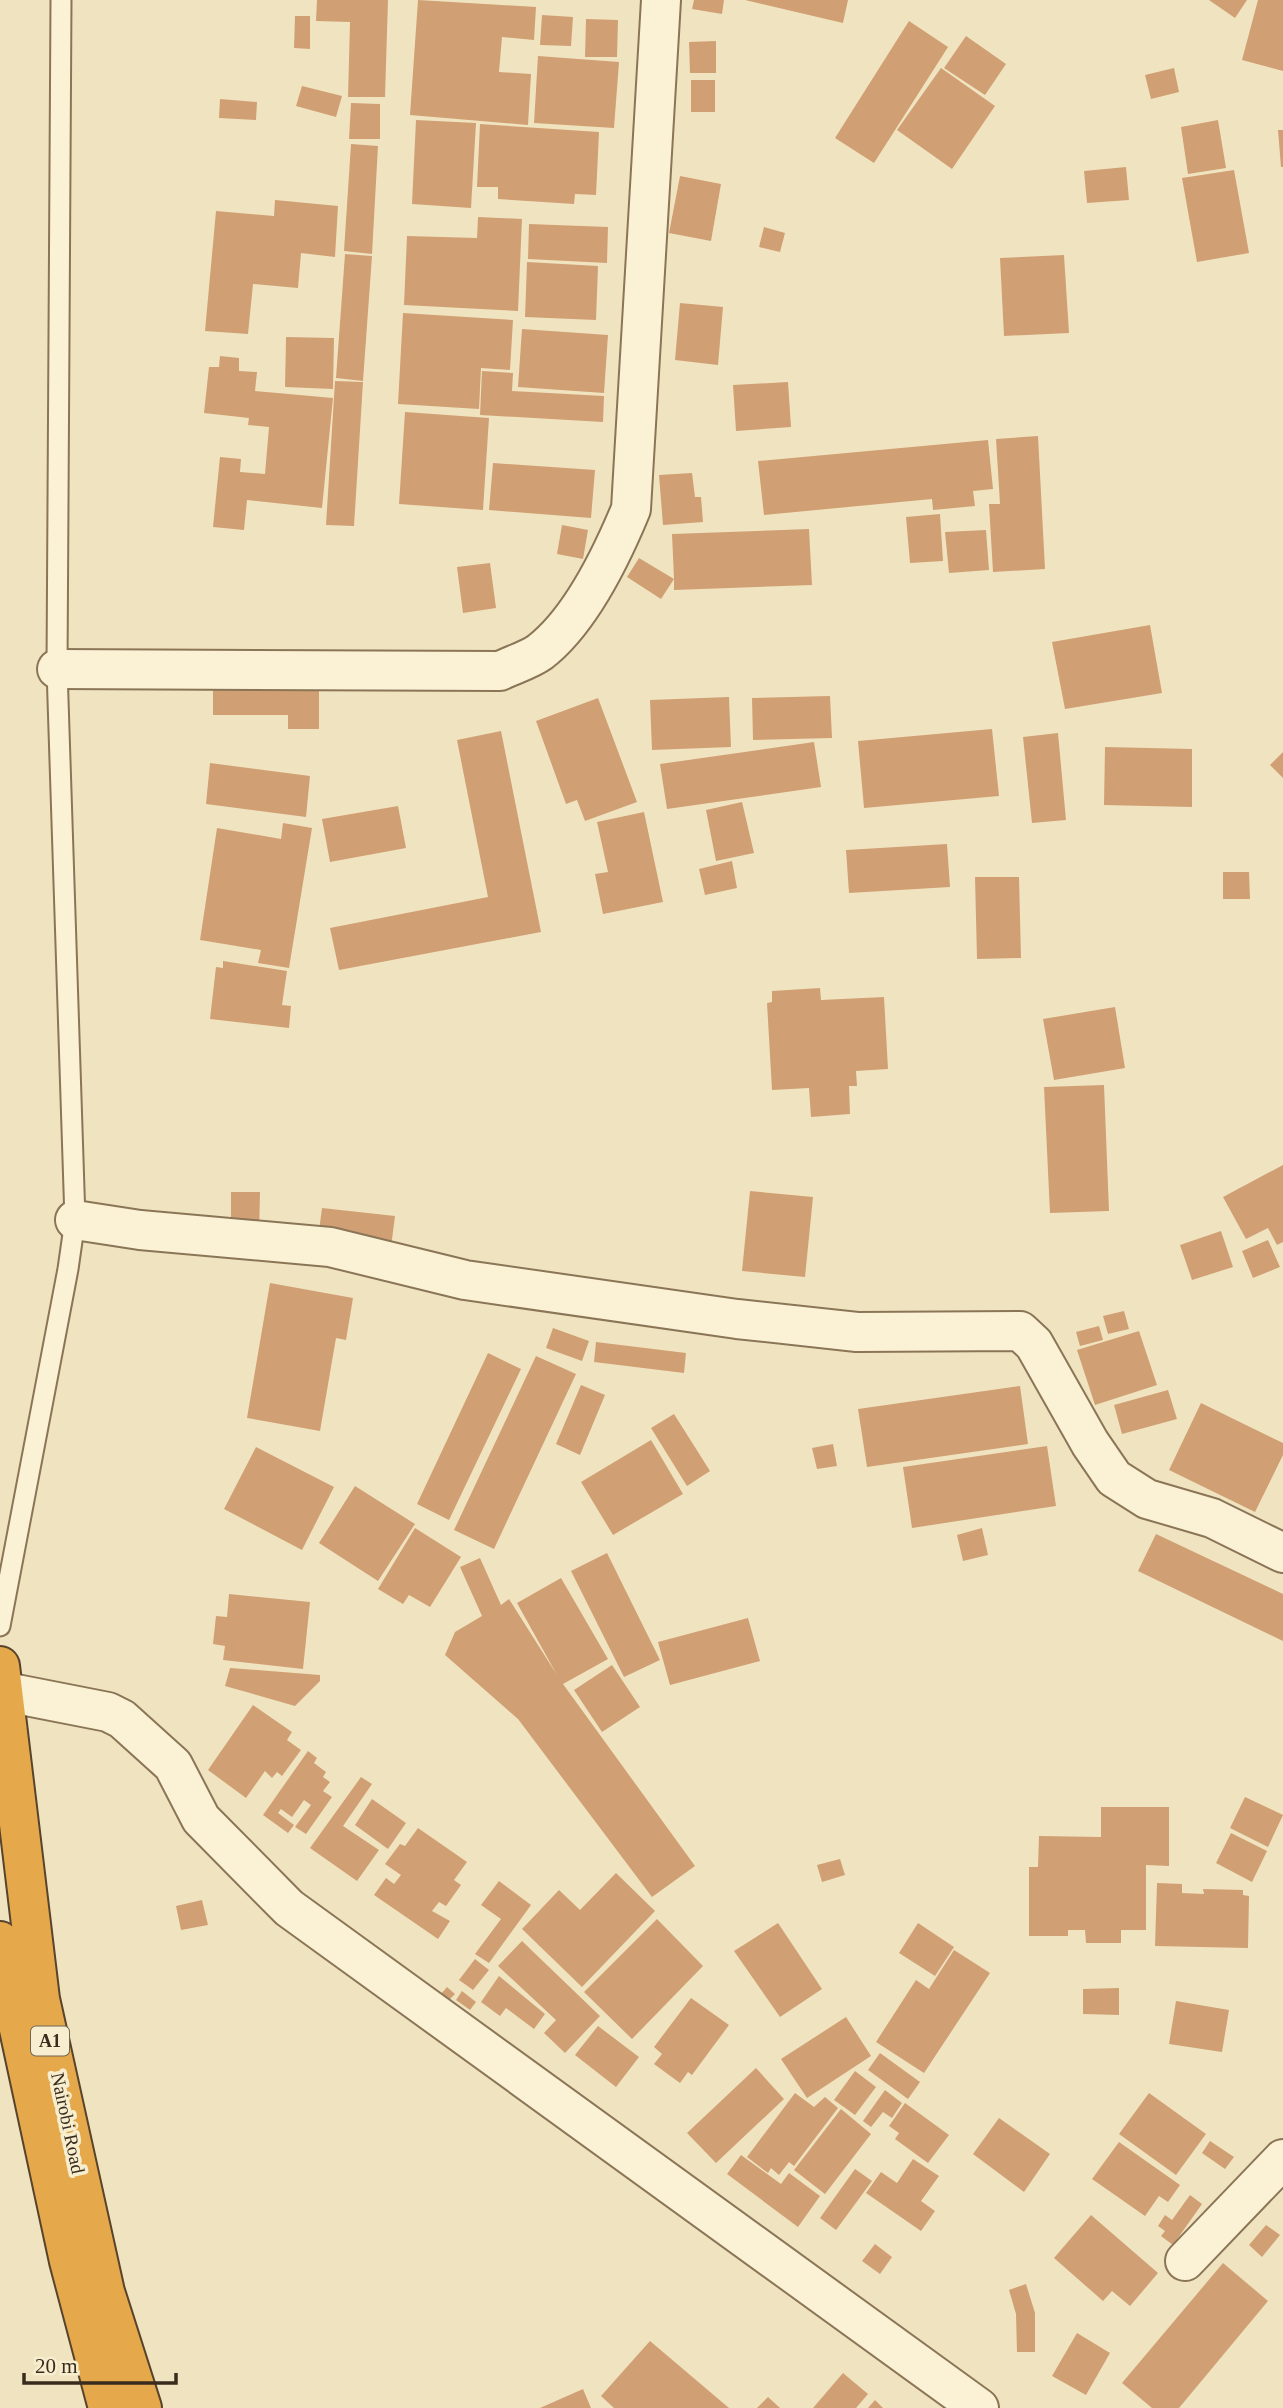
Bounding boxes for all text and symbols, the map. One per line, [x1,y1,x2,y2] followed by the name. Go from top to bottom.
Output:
[31,2026,69,2056] road number: A1
[47,2070,89,2176] street label: Nairobi Road
[24,2342,177,2386] scale bar
[35,2354,78,2378] text: 20 m

